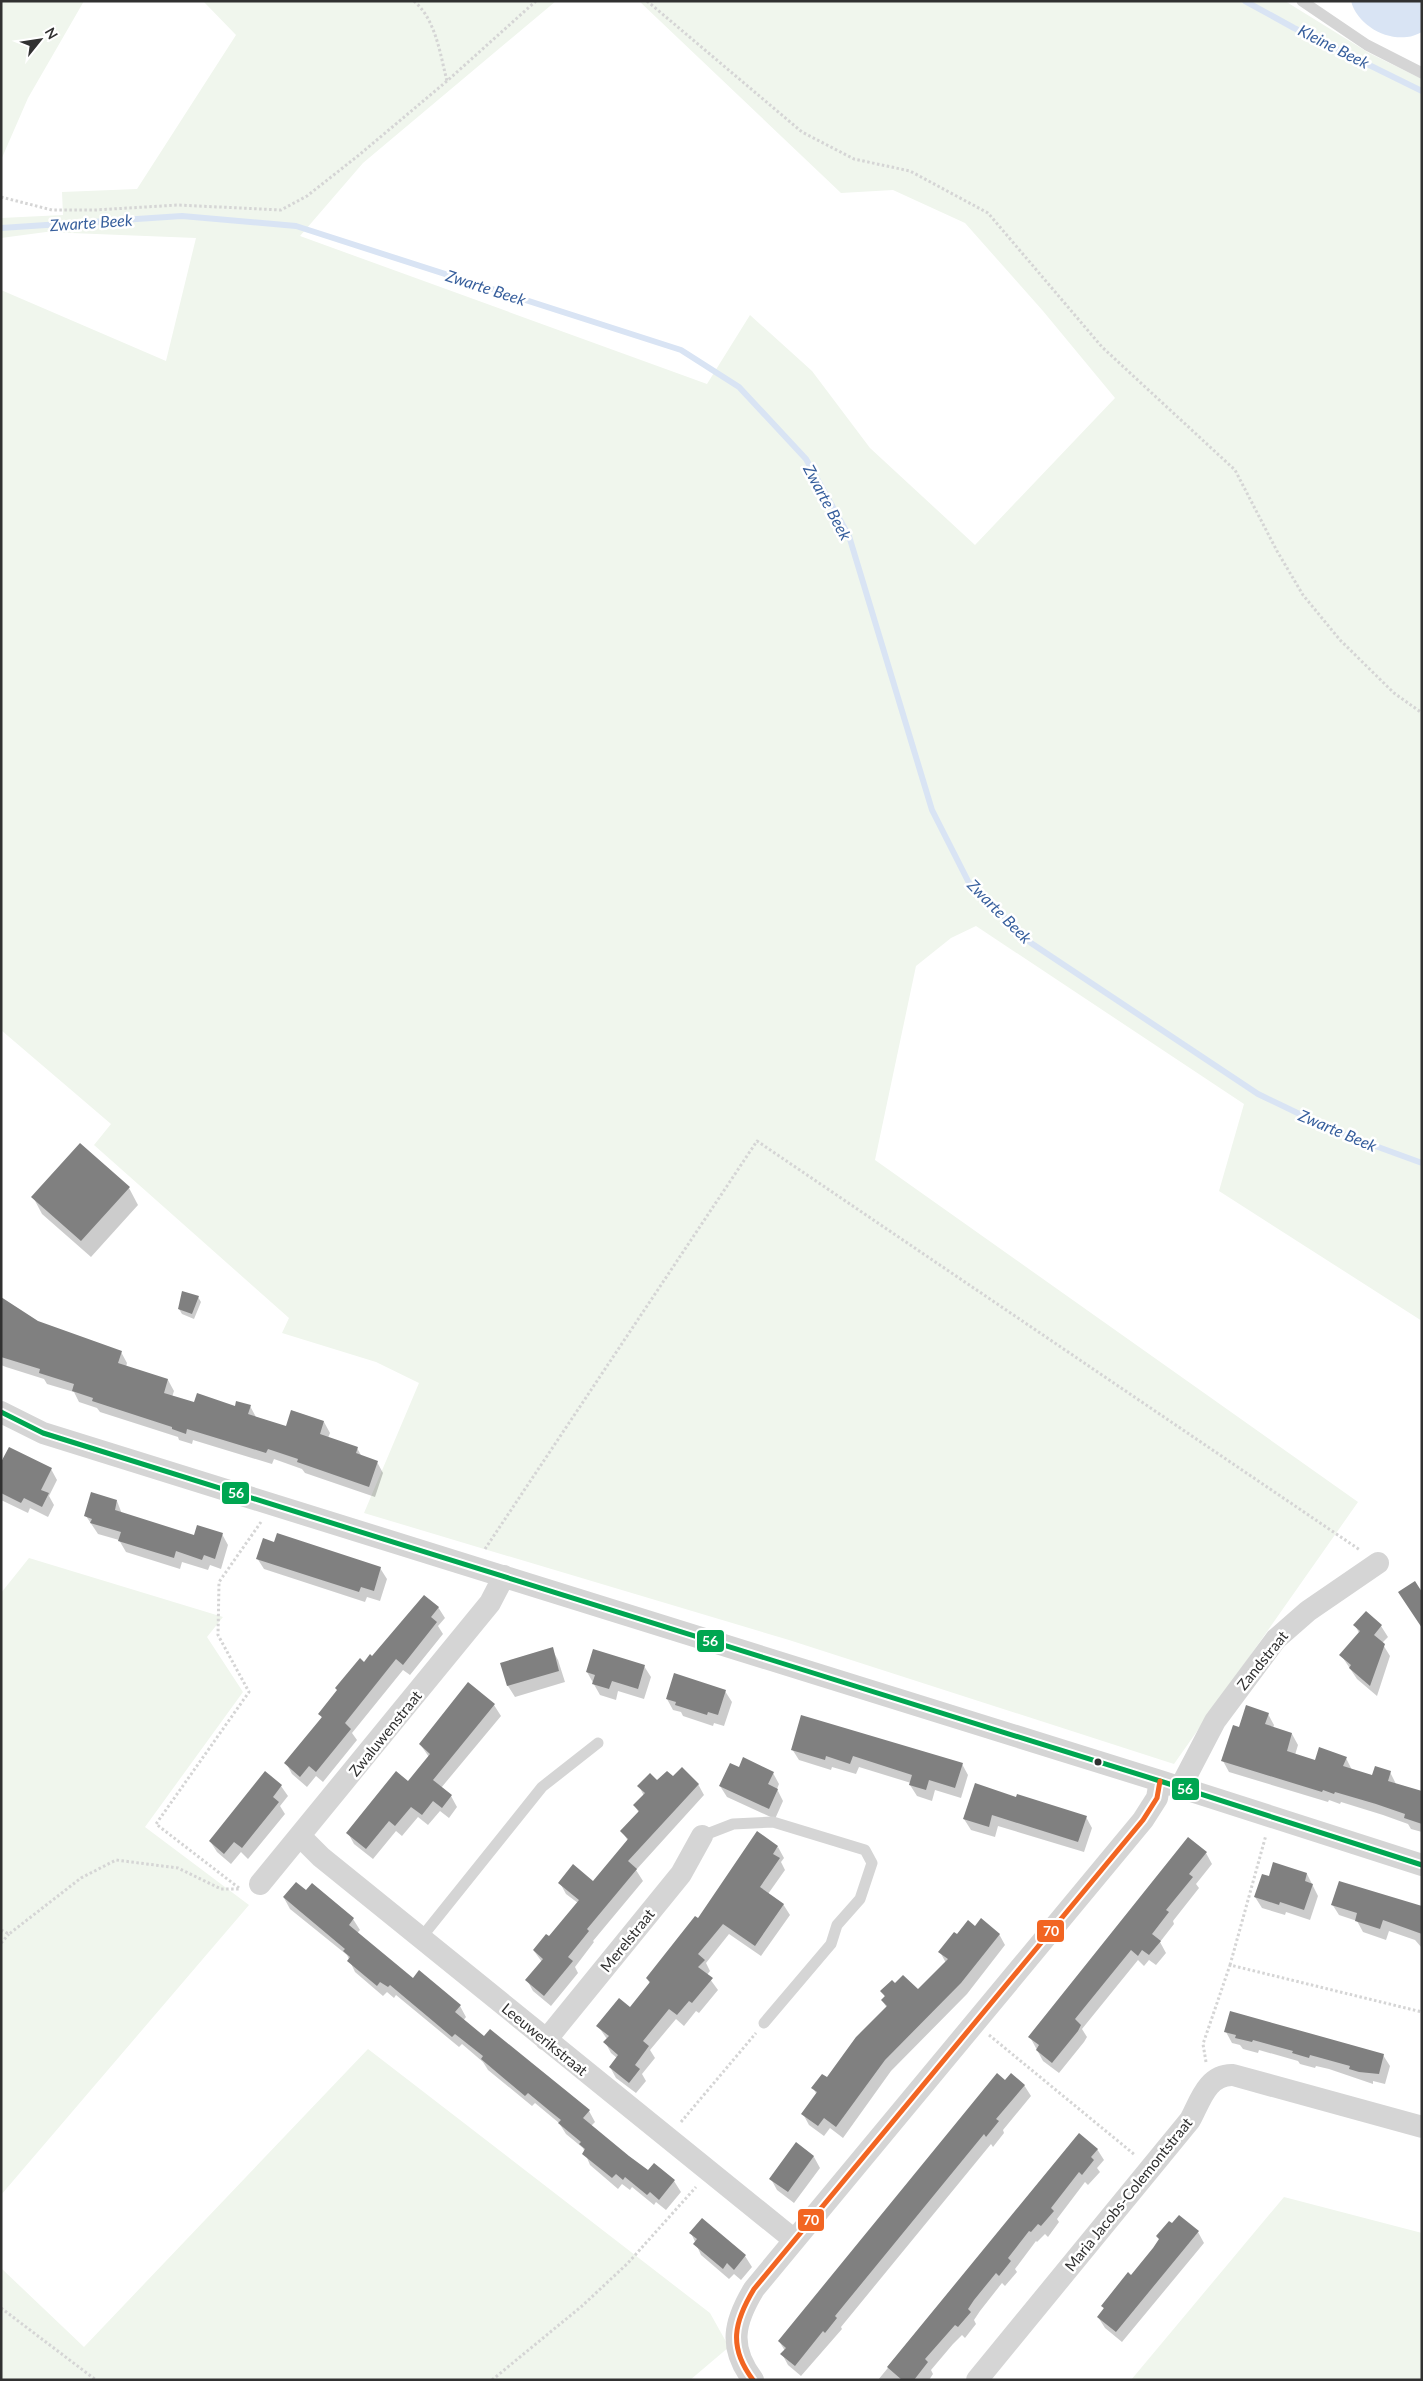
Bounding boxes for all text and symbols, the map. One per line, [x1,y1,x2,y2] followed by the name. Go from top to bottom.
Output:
[15,15,65,65] north arrow
[1295,20,1373,72] water label: Kleine Beek
[42,24,62,42] text: N
[48,210,133,234] water label: Zwarte Beek
[443,265,529,309] water label: Zwarte Beek
[800,460,856,543] water label: Zwarte Beek
[963,874,1036,947] water label: Zwarte Beek
[1295,1105,1380,1155] water label: Zwarte Beek
[221,1481,250,1505] line badge: 56
[228,1484,244,1501] text: 56
[1233,1626,1292,1693] street label: Zandstraat
[696,1629,725,1653] line badge: 56
[702,1632,718,1649] text: 56
[345,1686,425,1779] street label: Zwaluwenstraat
[1093,1757,1103,1767] unlabelled marker
[1171,1777,1200,1801] line badge: 56
[1177,1780,1193,1797] text: 56
[596,1904,658,1975] street label: Merelstraat
[1036,1919,1065,1943] line badge: 70
[1043,1922,1059,1939] text: 70
[499,1999,592,2079] street label: Leeuwerikstraat
[1060,2113,1196,2274] street label: Maria Jacobs-Colemontstraat
[797,2208,825,2232] line badge: 70
[803,2211,819,2228] text: 70

